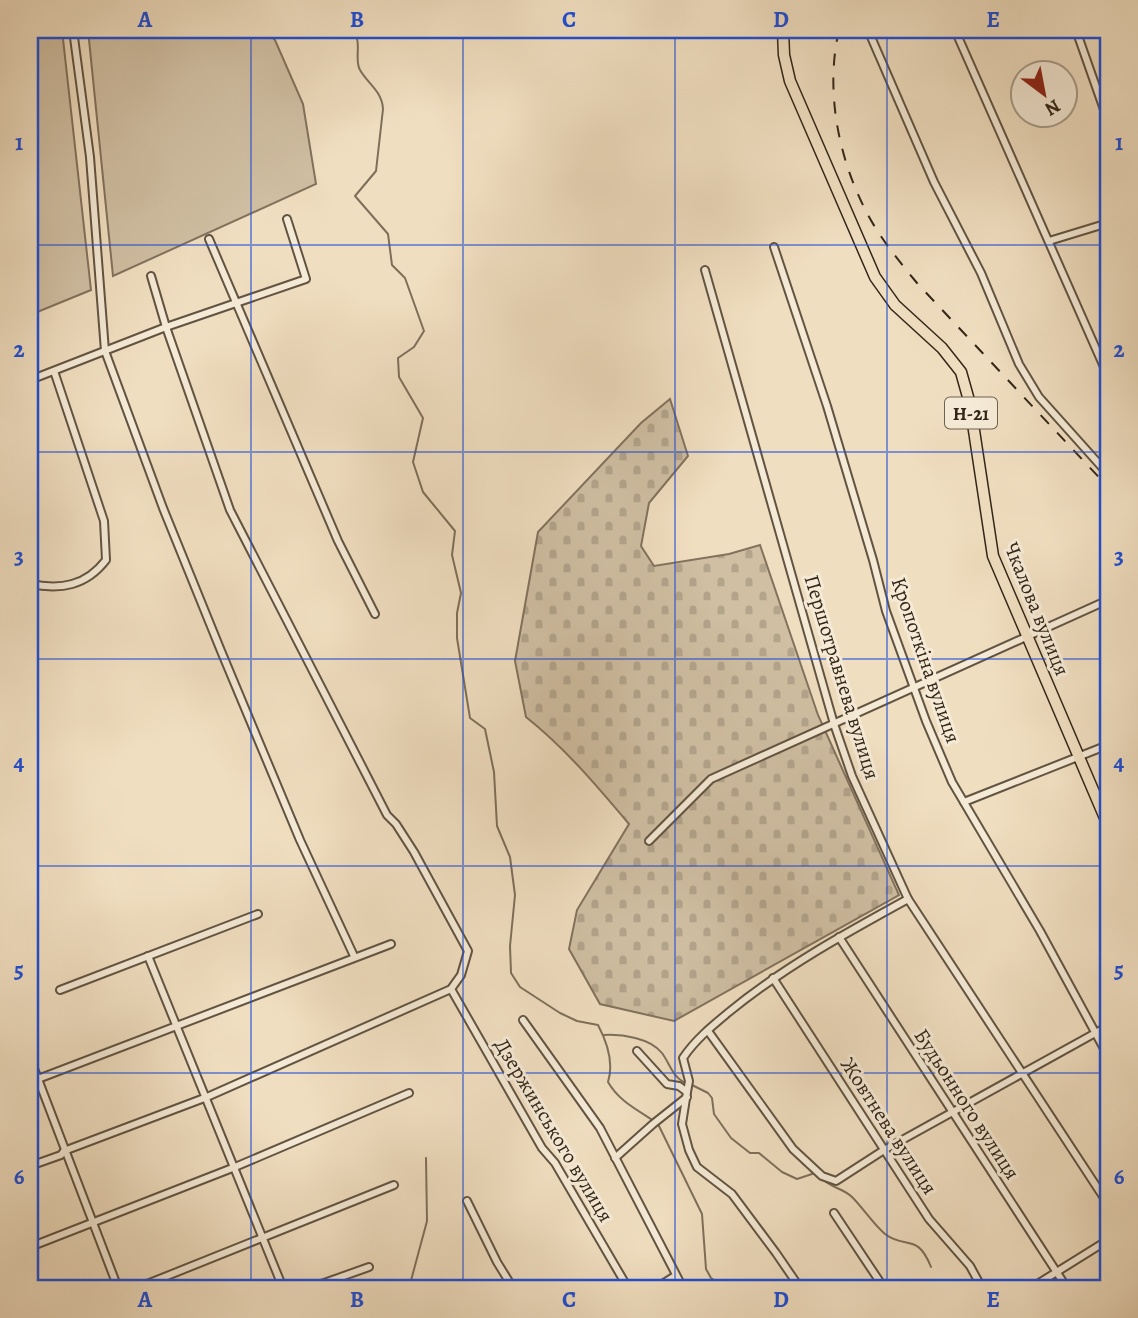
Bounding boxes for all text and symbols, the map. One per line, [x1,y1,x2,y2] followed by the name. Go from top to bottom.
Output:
[137,4,153,35] text: A
[350,4,364,35] text: B
[562,4,576,35] text: C
[773,4,789,35] text: D
[986,4,1000,35] text: E
[1009,60,1078,130] north arrow
[1040,93,1065,122] text: N
[15,127,23,158] text: 1
[1115,127,1123,158] text: 1
[13,334,25,365] text: 2
[1113,334,1125,365] text: 2
[945,398,997,428] road number: Н-21
[998,538,1076,680] street label: Чкалова вулиця
[14,541,24,572] text: 3
[1114,541,1124,572] text: 3
[798,571,886,783] street label: Першотравнева вулиця
[885,573,967,747] street label: Кропоткіна вулиця
[14,747,25,778] text: 4
[1114,747,1125,778] text: 4
[14,954,24,985] text: 5
[1114,954,1124,985] text: 5
[908,1023,1026,1185] street label: Будьонного вулиця
[488,1033,620,1227] street label: Дзержинського вулиця
[834,1052,944,1200] street label: Жовтнева вулиця
[14,1161,25,1192] text: 6
[1114,1161,1125,1192] text: 6
[137,1284,153,1315] text: A
[350,1284,364,1315] text: B
[562,1284,576,1315] text: C
[773,1284,789,1315] text: D
[986,1284,1000,1315] text: E

